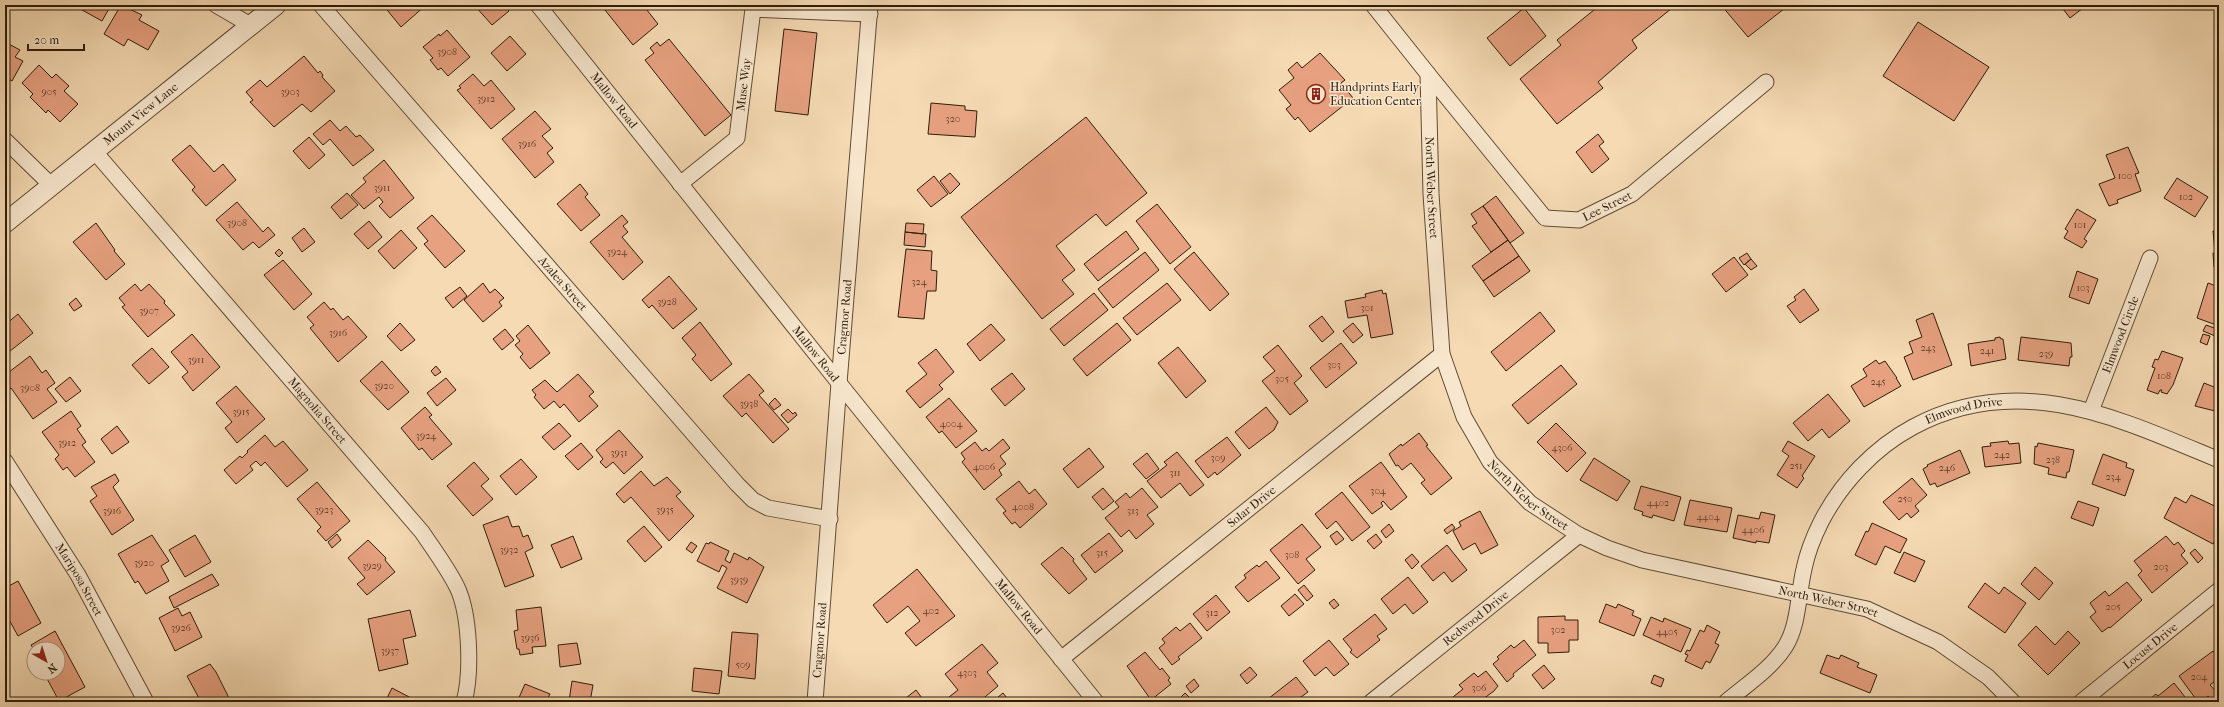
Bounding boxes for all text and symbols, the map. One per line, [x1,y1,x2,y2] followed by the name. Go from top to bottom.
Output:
[28,26,84,52] scale bar
[34,33,59,47] text: 20 m
[437,46,457,58] house number: 3908
[733,57,754,112] street label: Muse Way
[588,70,641,131] street label: Mallow Road
[100,80,181,148] street label: Mount View Lane
[1330,80,1422,108] place label: Handprints Early Education Center
[1305,83,1327,105] building icon: Handprints Early Education Center
[41,86,57,98] house number: 905
[281,86,299,98] house number: 3903
[477,93,495,105] house number: 3912
[946,113,960,125] house number: 320
[1423,136,1441,240] street label: North Weber Street
[518,138,537,150] house number: 3916
[2118,170,2132,182] house number: 100
[374,182,390,194] house number: 3911
[1580,188,1635,224] street label: Lee Street
[2179,191,2193,203] house number: 102
[227,217,247,229] house number: 3908
[2074,219,2086,231] house number: 101
[607,246,628,258] house number: 3924
[535,253,591,314] street label: Azalea Street
[911,276,928,288] house number: 324
[834,278,855,355] street label: Cragmor Road
[2076,282,2090,294] house number: 103
[2099,294,2142,375] street label: Elmwood Circle
[657,296,677,308] house number: 3928
[1360,302,1374,314] house number: 301
[139,305,159,317] house number: 3907
[789,323,843,385] street label: Mallow Road
[329,327,348,339] house number: 3916
[1920,342,1936,354] house number: 243
[1980,345,1994,357] house number: 241
[2039,348,2053,360] house number: 239
[188,354,204,366] house number: 3911
[1327,359,1341,371] house number: 303
[2157,370,2171,382] house number: 108
[1275,373,1289,385] house number: 305
[285,375,350,447] street label: Magnolia Street
[1870,376,1886,388] house number: 245
[374,380,394,392] house number: 3920
[20,382,40,394] house number: 3908
[1923,394,2003,427] street label: Elmwood Drive
[740,398,758,410] house number: 3938
[232,406,250,418] house number: 3915
[940,418,963,430] house number: 4004
[416,430,437,442] house number: 3924
[58,437,76,449] house number: 3912
[1552,442,1573,454] house number: 4306
[610,447,628,459] house number: 3931
[1994,449,2010,461] house number: 242
[1211,452,1225,464] house number: 309
[2046,454,2060,466] house number: 238
[1485,457,1572,534] street label: North Weber Street
[1789,460,1803,472] house number: 251
[973,461,996,473] house number: 4006
[1939,462,1956,474] house number: 246
[1169,467,1181,479] house number: 311
[2105,471,2122,483] house number: 234
[1224,483,1279,530] street label: Solar Drive
[1370,485,1387,497] house number: 304
[1898,493,1912,505] house number: 250
[1647,497,1669,509] house number: 4402
[1012,501,1034,513] house number: 4008
[315,504,333,516] house number: 3923
[656,504,674,516] house number: 3935
[103,505,122,517] house number: 3916
[1127,505,1139,517] house number: 313
[1696,511,1721,523] house number: 4404
[1742,524,1765,536] house number: 4406
[52,541,106,619] street label: Mariposa Street
[500,544,518,556] house number: 3932
[1096,547,1108,559] house number: 315
[1285,549,1299,561] house number: 308
[134,557,154,569] house number: 3920
[362,560,382,572] house number: 3929
[2154,561,2168,573] house number: 203
[730,574,748,586] house number: 3939
[992,576,1046,637] street label: Mallow Road
[1777,583,1881,621] street label: North Weber Street
[1440,587,1511,649] street label: Redwood Drive
[2106,601,2120,613] house number: 205
[810,602,830,678] street label: Cragmor Road
[923,605,939,617] house number: 402
[1206,607,1218,619] house number: 312
[2120,620,2180,672] street label: Locust Drive
[171,622,192,634] house number: 3926
[1551,624,1565,636] house number: 302
[1656,626,1678,638] house number: 4405
[521,632,540,644] house number: 3936
[26,641,66,681] north arrow
[381,645,399,657] house number: 3937
[735,659,751,671] house number: 509
[44,661,59,676] text: N
[957,667,977,679] house number: 4303
[2191,671,2208,683] house number: 204
[1471,682,1487,694] house number: 306

